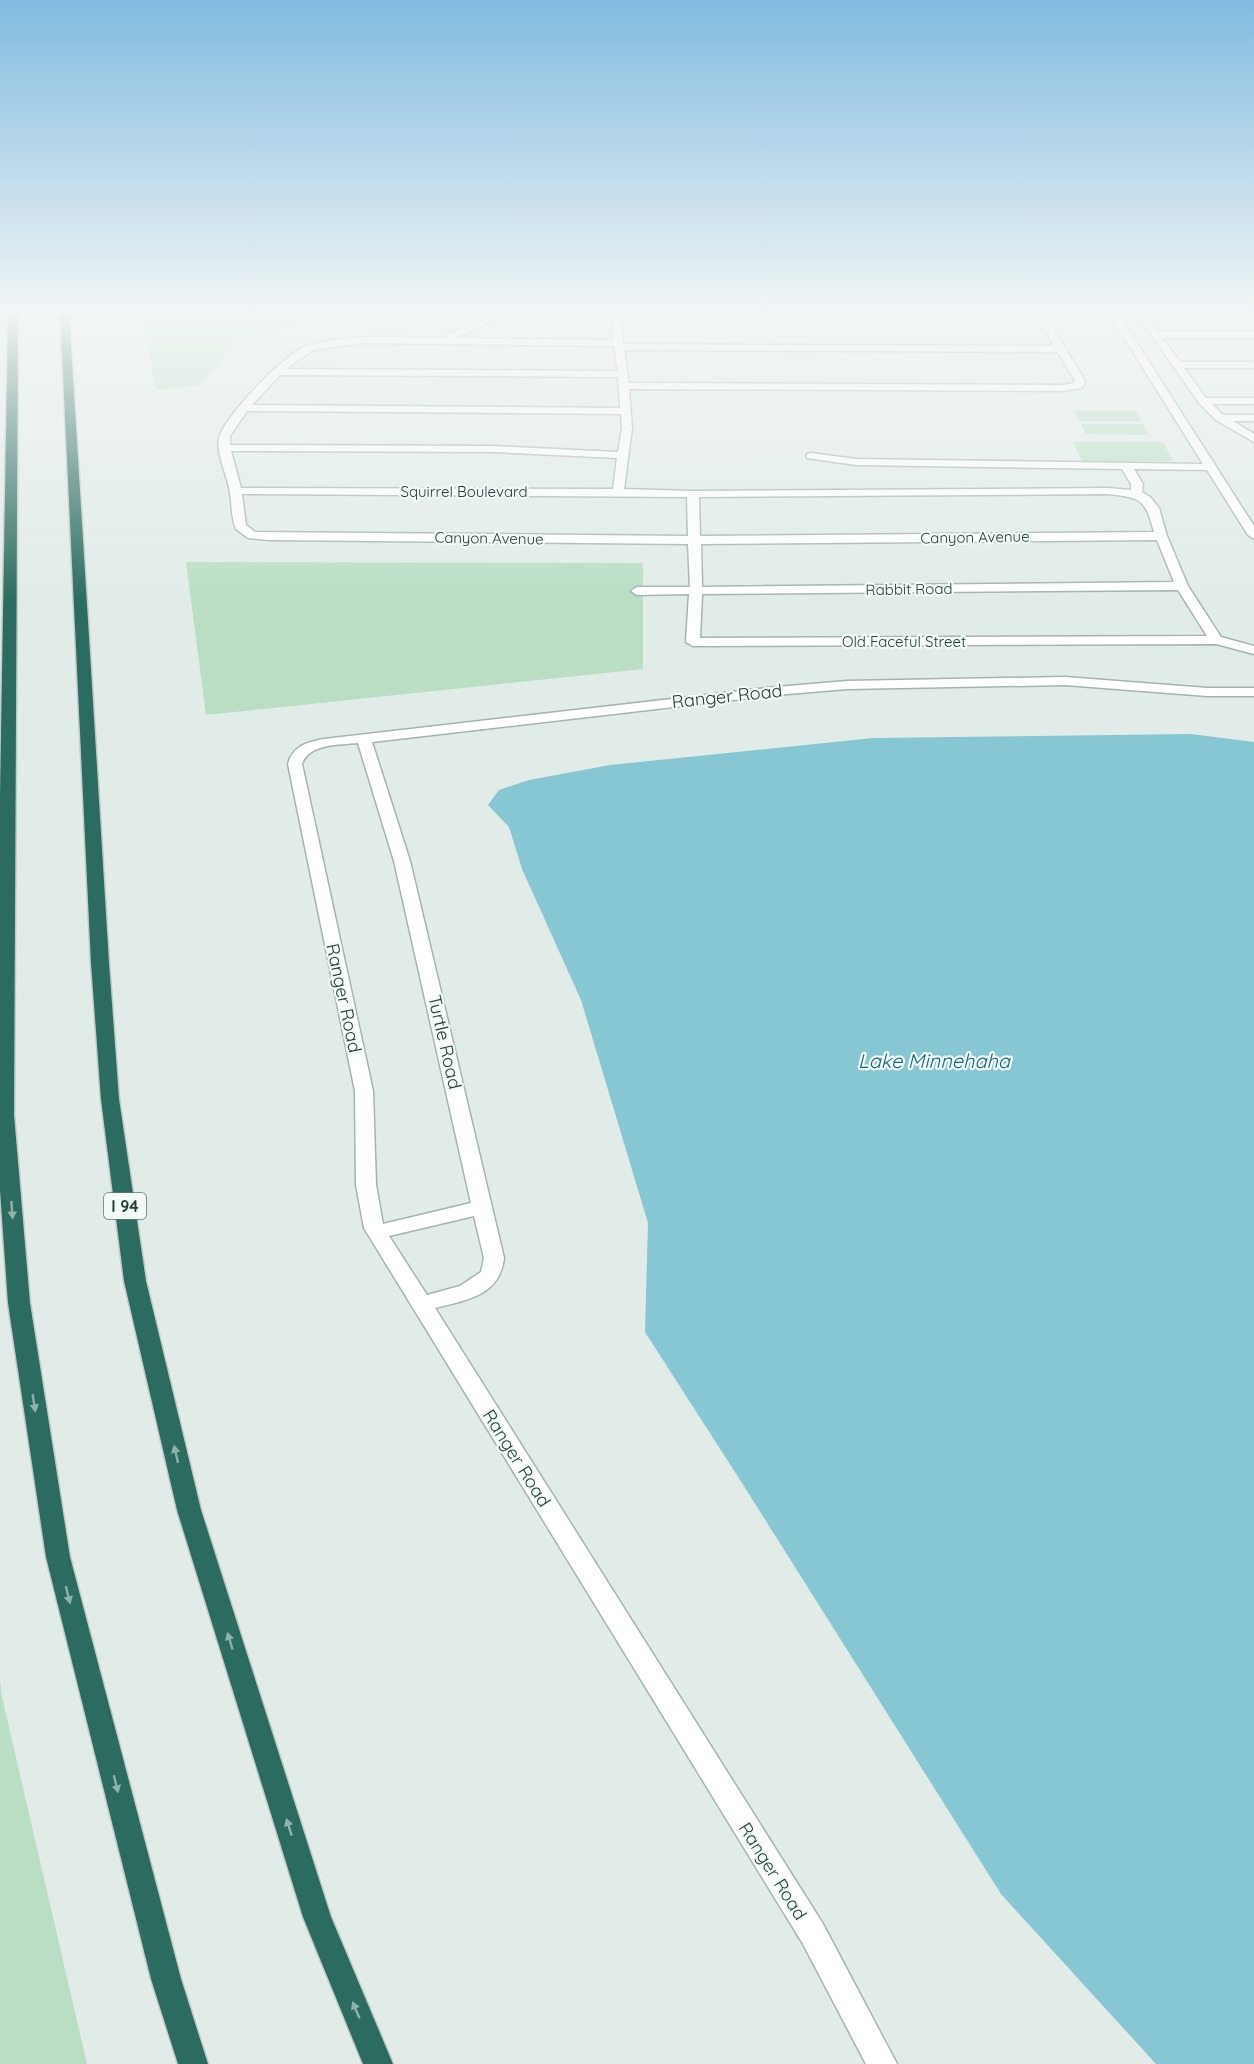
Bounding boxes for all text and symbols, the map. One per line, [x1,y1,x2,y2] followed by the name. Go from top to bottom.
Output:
[400,482,528,501] street label: Squirrel Boulevard
[920,527,1030,547] street label: Canyon Avenue
[434,528,544,548] street label: Canyon Avenue
[865,579,953,599] street label: Rabbit Road
[842,632,966,651] street label: Old Faceful Street
[671,679,783,713] street label: Ranger Road
[321,941,367,1055] street label: Ranger Road
[423,993,467,1091] street label: Turtle Road
[858,1048,1012,1073] water label: Lake Minnehaha
[104,1193,146,1219] road number: I 94
[7,1200,16,1219] one-way arrow
[30,1394,39,1413] one-way arrow
[478,1405,556,1511] street label: Ranger Road
[170,1445,180,1463] one-way arrow
[64,1586,73,1604] one-way arrow
[225,1632,234,1650] one-way arrow
[112,1775,122,1793] one-way arrow
[283,1818,293,1836] one-way arrow
[734,1818,812,1924] street label: Ranger Road
[351,2001,360,2019] one-way arrow

